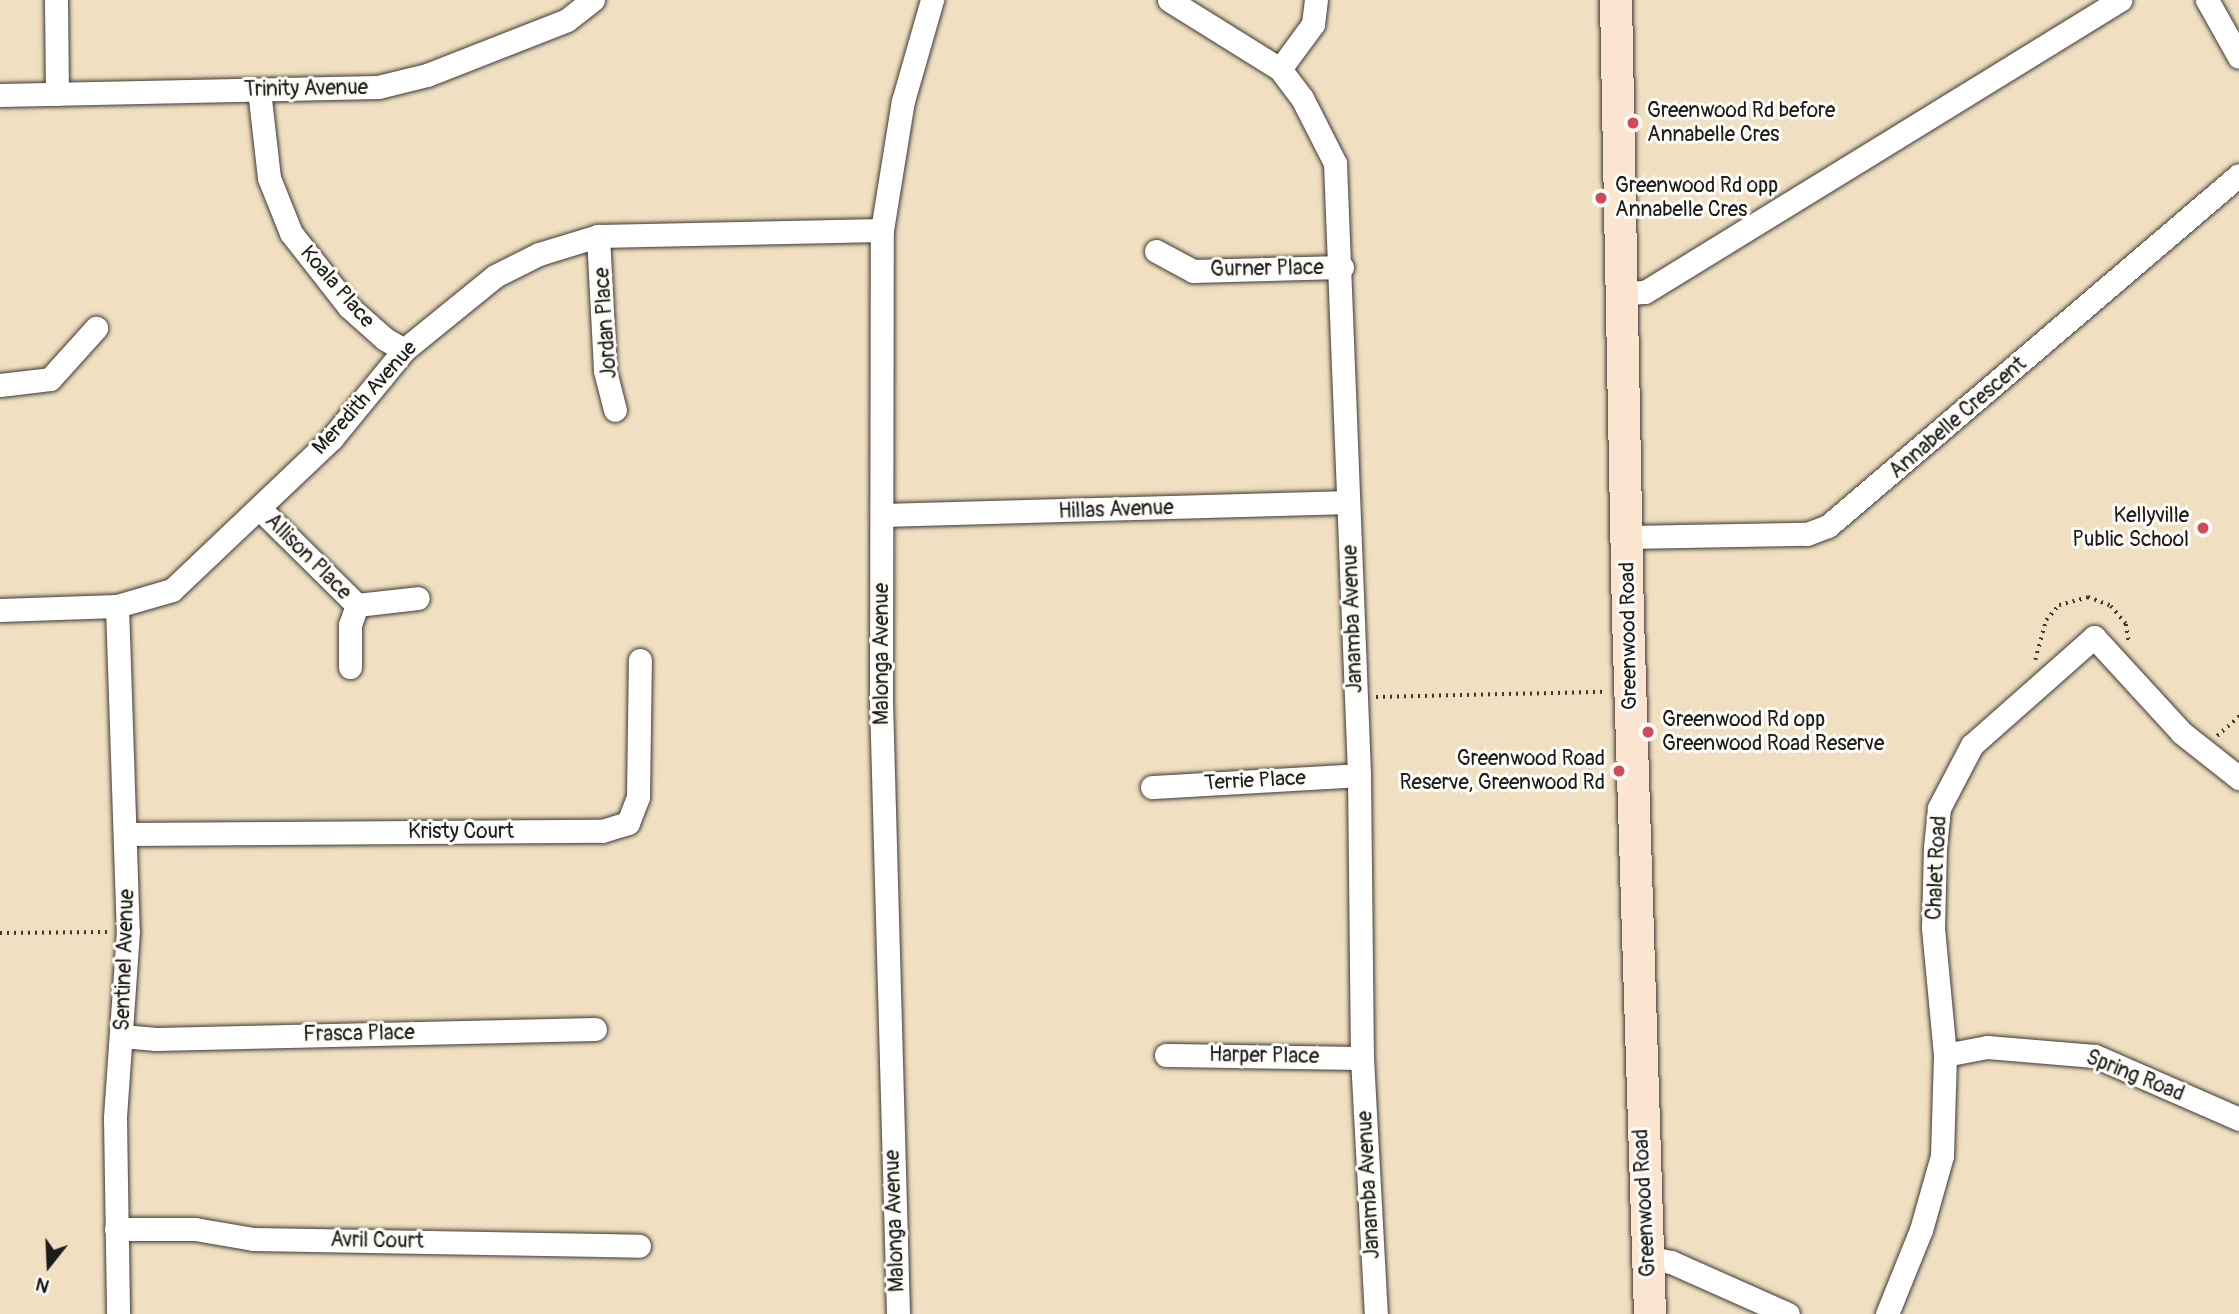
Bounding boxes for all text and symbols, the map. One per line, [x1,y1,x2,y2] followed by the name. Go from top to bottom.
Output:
[244,75,368,103] street label: Trinity Avenue
[1647,98,1835,148] place label: Greenwood Rd before Annabelle Cres
[1625,115,1641,131] marker: Greenwood Rd before Annabelle Cres
[1615,173,1778,223] place label: Greenwood Rd opp Annabelle Cres
[1593,190,1609,206] marker: Greenwood Rd opp Annabelle Cres
[295,241,379,333] street label: Koala Place
[1210,255,1324,283] street label: Gurner Place
[590,266,622,380] street label: Jordan Place
[307,336,423,460] street label: Meredith Avenue
[1884,352,2032,484] street label: Annabelle Crescent
[1058,495,1174,525] street label: Hillas Avenue
[2072,503,2189,553] place label: Kellyville Public School
[260,509,356,605] street label: Allison Place
[2195,520,2211,536] marker: Kellyville Public School
[1338,544,1368,694] street label: Janamba Avenue
[1615,562,1643,710] street label: Greenwood Road
[869,583,895,725] street label: Malonga Avenue
[1662,707,1884,757] place label: Greenwood Rd opp Greenwood Road Reserve
[1640,724,1656,740] marker: Greenwood Rd opp Greenwood Road Reserve
[1399,746,1605,796] place label: Greenwood Road Reserve, Greenwood Rd
[1611,763,1627,779] marker: Greenwood Road Reserve, Greenwood Rd
[1204,766,1306,796] street label: Terrie Place
[1922,815,1952,921] street label: Chalet Road
[408,819,514,845] street label: Kristy Court
[110,889,140,1031] street label: Sentinel Avenue
[303,1020,415,1048] street label: Frasca Place
[1209,1042,1319,1070] street label: Harper Place
[2082,1045,2188,1107] street label: Spring Road
[1353,1110,1385,1260] street label: Janamba Avenue
[1629,1128,1661,1278] street label: Greenwood Road
[880,1149,910,1293] street label: Malonga Avenue
[330,1228,424,1254] street label: Avril Court
[14,1230,84,1300] north arrow
[33,1272,52,1298] text: N

